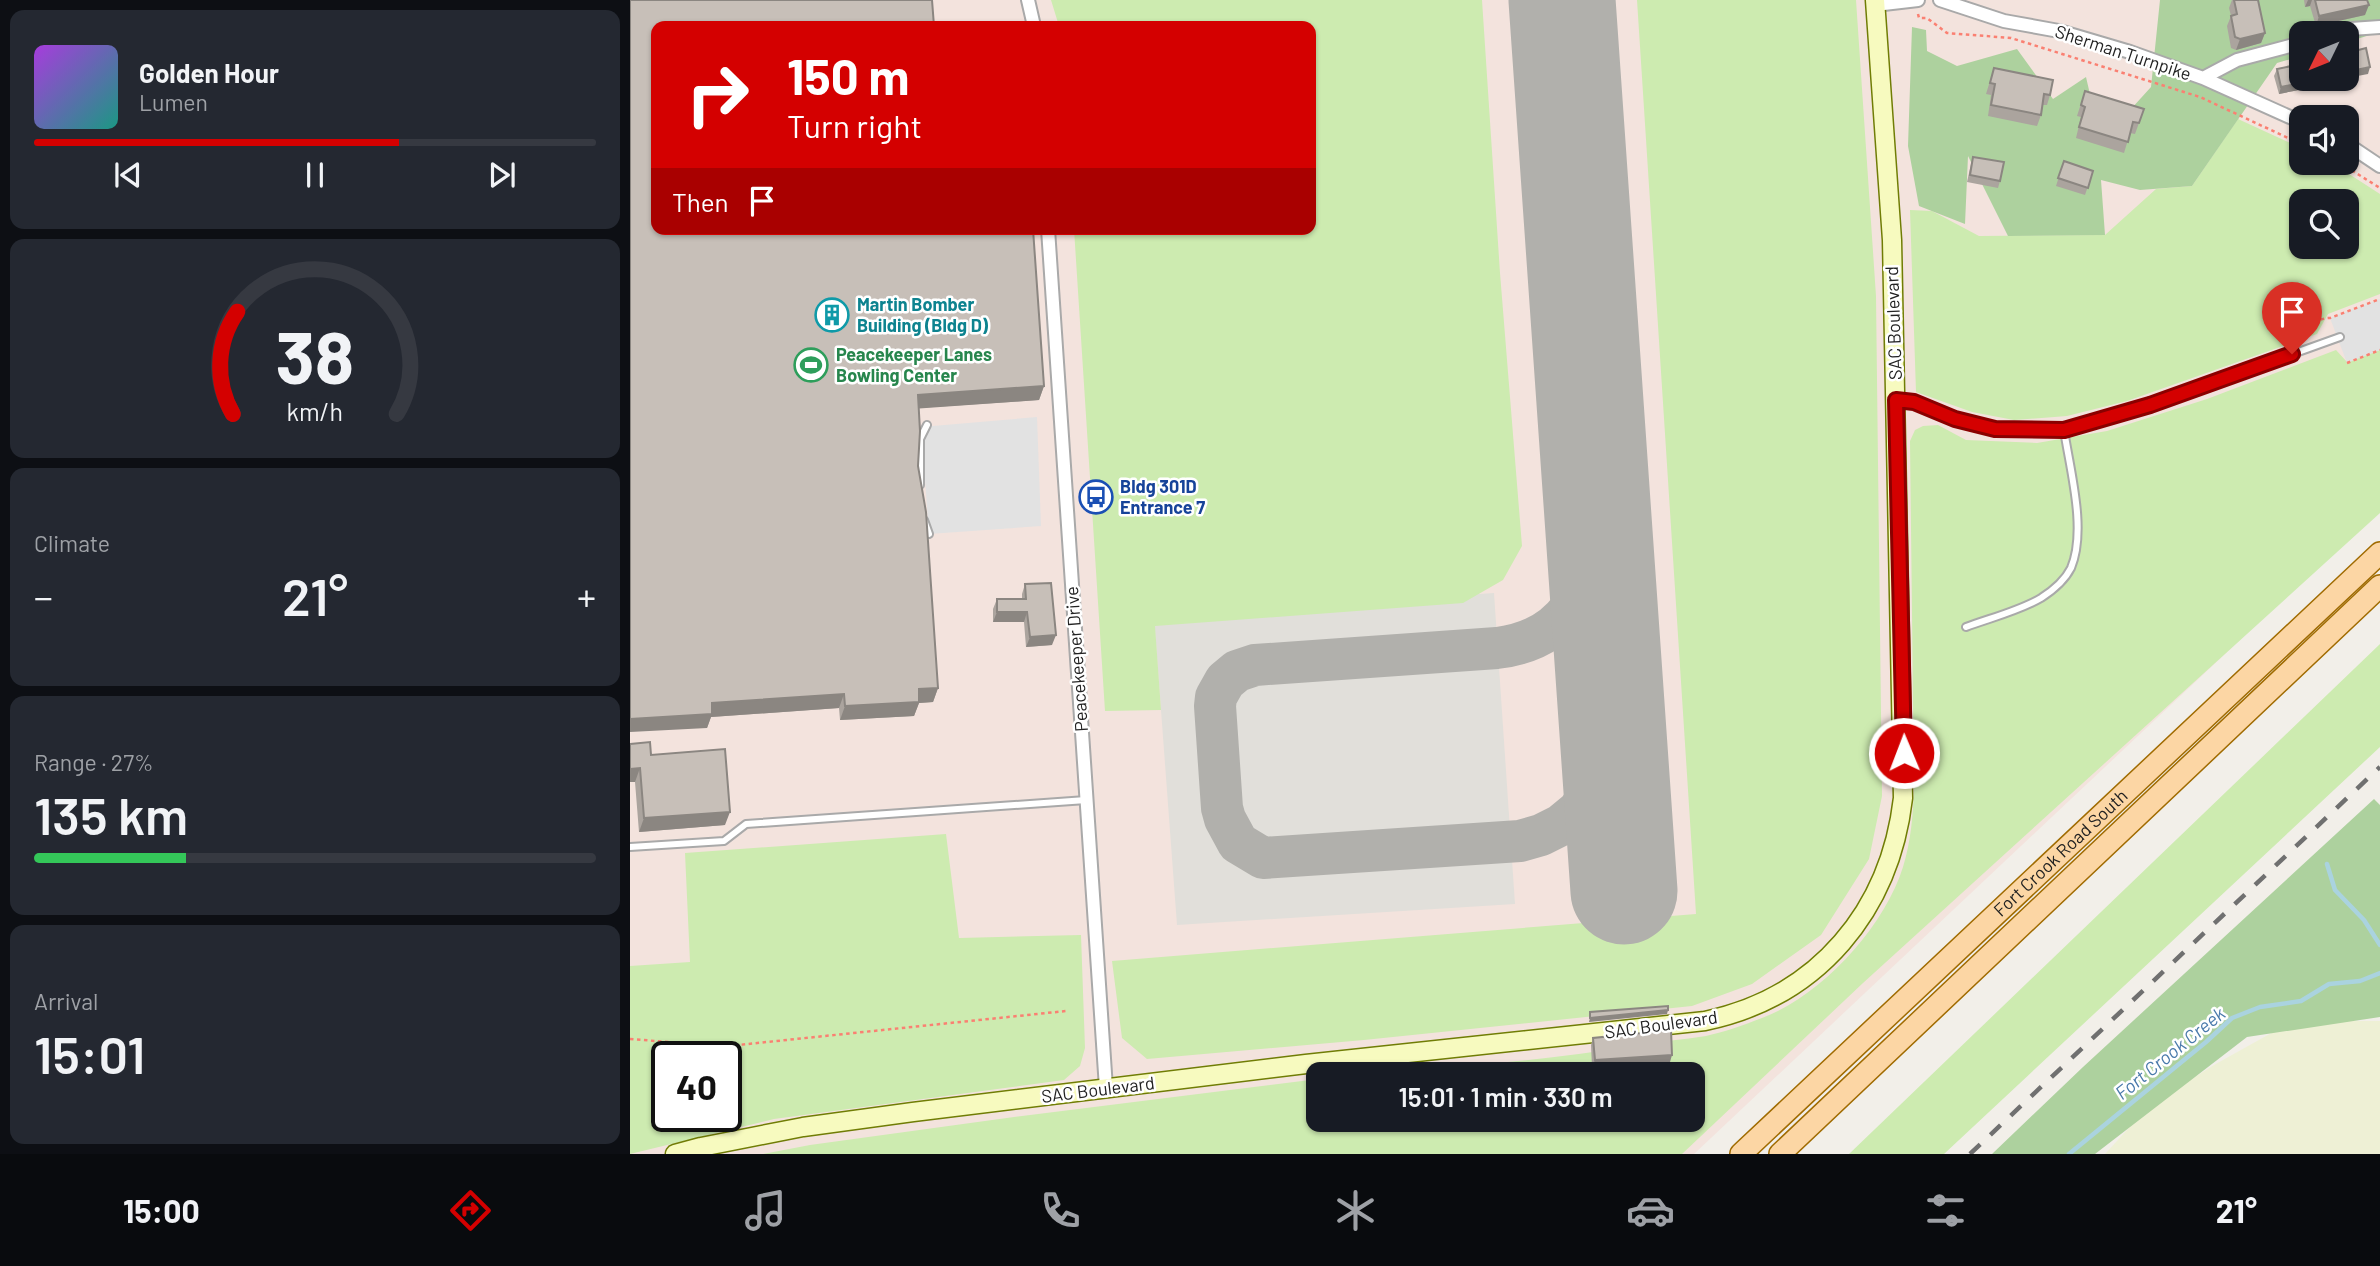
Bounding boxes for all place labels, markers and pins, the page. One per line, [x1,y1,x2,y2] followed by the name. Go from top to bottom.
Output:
[2262,282,2322,354] pin
[857,293,989,336] place label: Martin Bomber Building (Bldg D)
[813,296,851,334] building icon: Martin Bomber Building (Bldg D)
[836,343,992,386] place label: Peacekeeper Lanes Bowling Center
[792,346,830,384] sports icon: Peacekeeper Lanes Bowling Center
[1120,475,1205,518] place label: Bldg 301D Entrance 7
[1077,478,1115,516] bus stop icon: Bldg 301D Entrance 7

